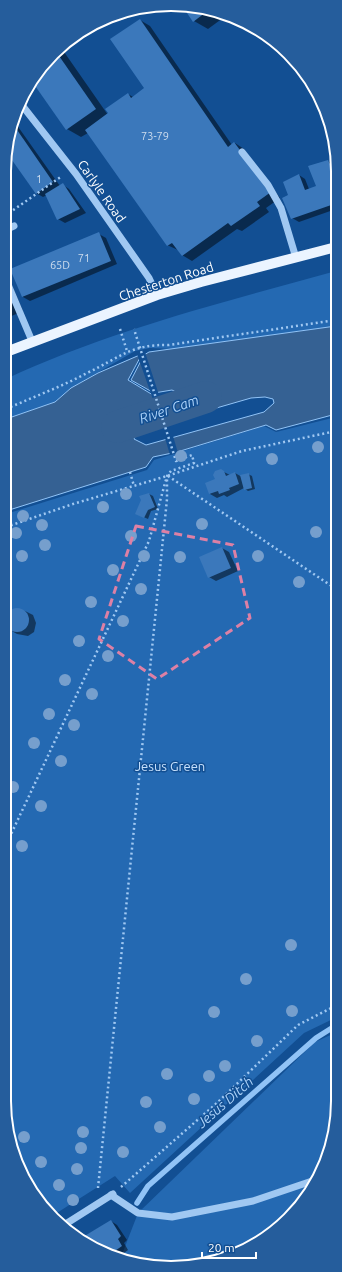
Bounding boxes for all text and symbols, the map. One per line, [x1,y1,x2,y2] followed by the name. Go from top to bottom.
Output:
[141,130,169,142] house number: 73-79
[75,157,129,225] street label: Carlyle Road
[36,173,42,185] house number: 1
[78,252,90,264] house number: 71
[50,259,70,271] house number: 65D
[117,259,215,303] street label: Chesterton Road
[137,391,201,427] water label: River Cam
[135,759,205,773] park label: Jesus Green
[193,1073,256,1131] water label: Jesus Ditch
[202,1234,256,1260] scale bar
[208,1241,235,1254] text: 20 m

